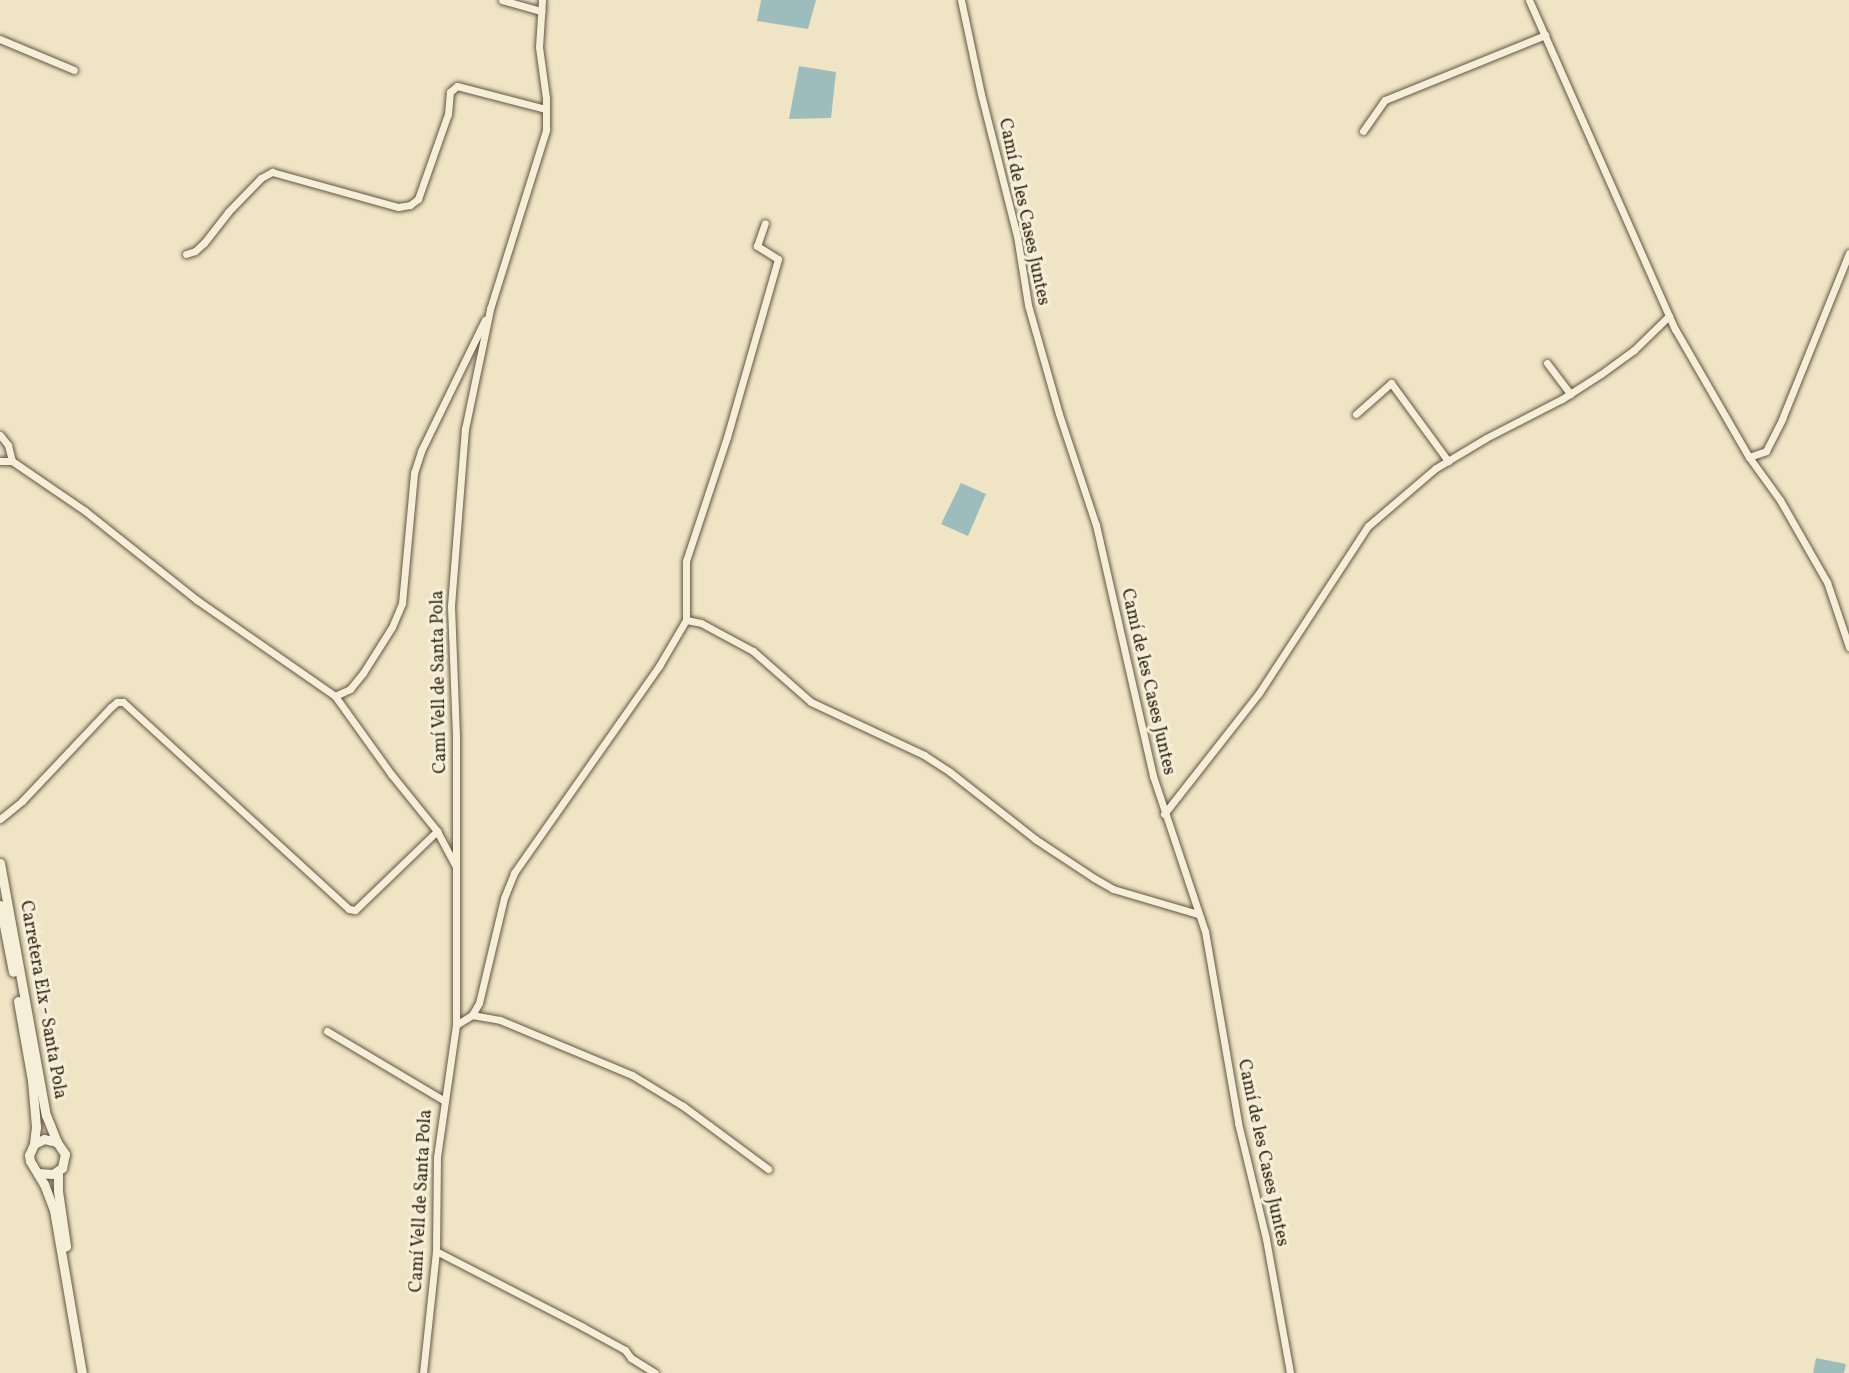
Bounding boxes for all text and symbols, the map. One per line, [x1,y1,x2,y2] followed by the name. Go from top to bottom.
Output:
[993,117,1053,307] street label: Camí de les Cases Juntes
[1115,587,1179,777] street label: Camí de les Cases Juntes
[428,590,452,774] street label: Camí Vell de Santa Pola
[14,899,70,1101] street label: Carretera Elx - Santa Pola
[1232,1058,1292,1248] street label: Camí de les Cases Juntes
[406,1109,438,1293] street label: Camí Vell de Santa Pola

